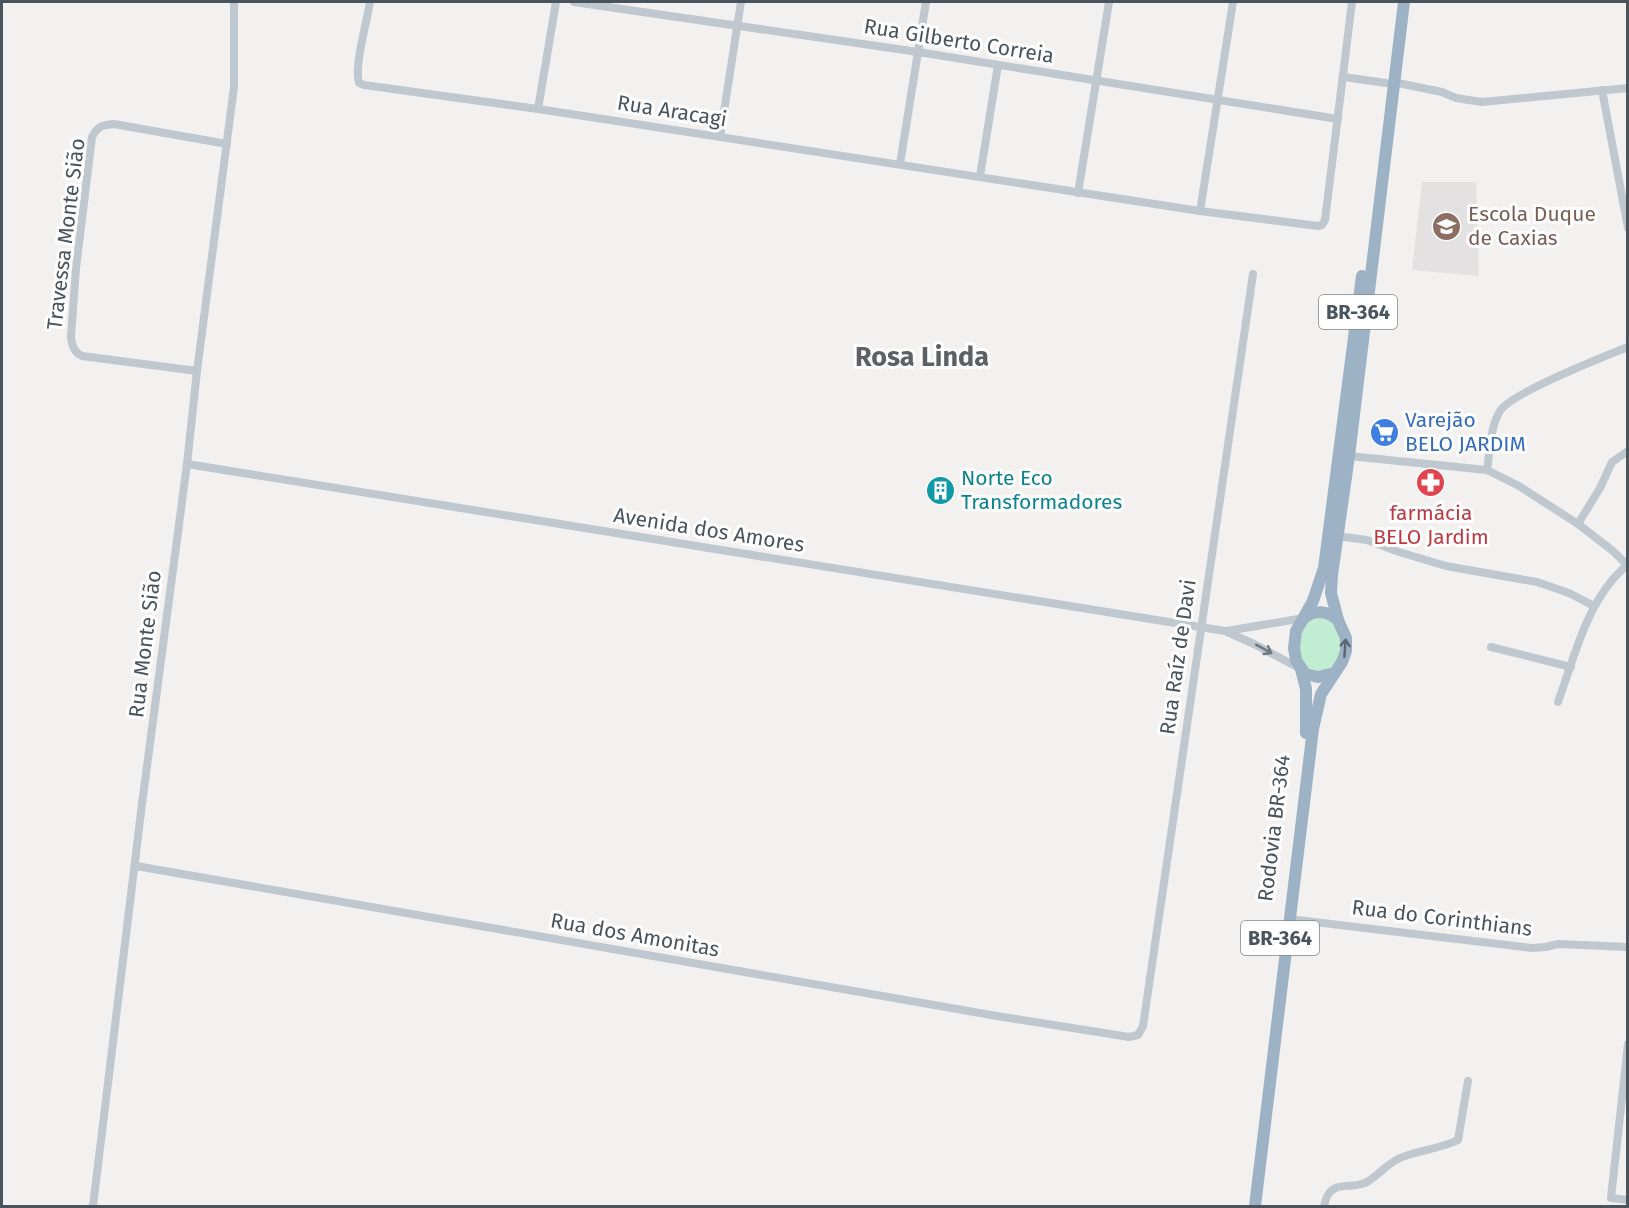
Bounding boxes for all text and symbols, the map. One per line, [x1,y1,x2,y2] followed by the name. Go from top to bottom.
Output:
[862,13,1056,69] street label: Rua Gilberto Correia
[615,90,729,132] street label: Rua Aracagi
[41,137,91,331] street label: Travessa Monte Sião
[1468,201,1596,251] place label: Escola Duque de Caxias
[1431,210,1463,242] school or university icon: Escola Duque de Caxias
[1319,295,1397,329] road number: BR-364
[855,341,989,373] district label: Rosa Linda
[1405,407,1526,457] place label: Varejão BELO JARDIM
[1368,416,1400,448] supermarket icon: Varejão BELO JARDIM
[961,465,1122,515] place label: Norte Eco Transformadores
[1415,466,1447,498] pharmacy icon: farmácia BELO Jardim
[924,474,956,506] building icon: Norte Eco Transformadores
[1373,500,1489,550] place label: farmácia BELO Jardim
[612,502,806,558] street label: Avenida dos Amores
[123,569,167,719] street label: Rua Monte Sião
[1154,578,1202,736] street label: Rua Raíz de Davi
[1340,638,1351,658] one-way arrow
[1255,643,1272,655] one-way arrow
[1252,753,1296,903] street label: Rodovia BR-364
[1350,894,1534,942] street label: Rua do Corinthians
[548,907,722,963] street label: Rua dos Amonitas
[1241,921,1319,955] road number: BR-364

